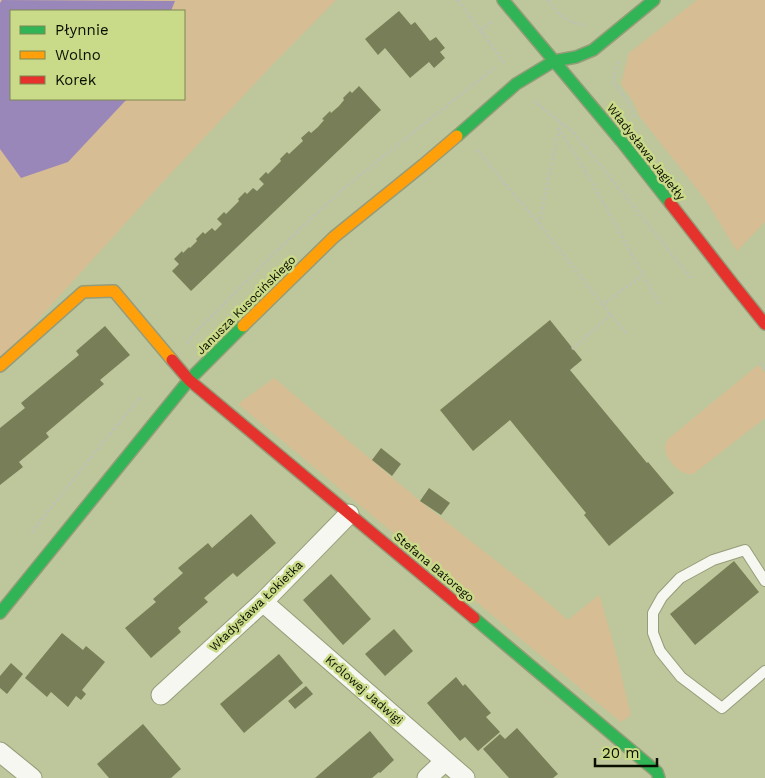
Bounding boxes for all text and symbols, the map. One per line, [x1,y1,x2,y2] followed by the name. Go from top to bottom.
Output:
[10,10,185,100] legend
[55,21,109,39] text: Płynnie
[55,46,101,64] text: Wolno
[55,71,97,89] text: Korek
[604,101,689,204] street label: Władysława Jagiełły
[194,253,298,357] street label: Janusza Kusocińskiego
[391,529,477,605] street label: Stefana Batorego
[207,558,306,654] street label: Władysława Łokietka
[322,653,406,727] street label: Królowej Jadwigi
[595,736,658,768] scale bar
[602,744,640,762] text: 20 m

